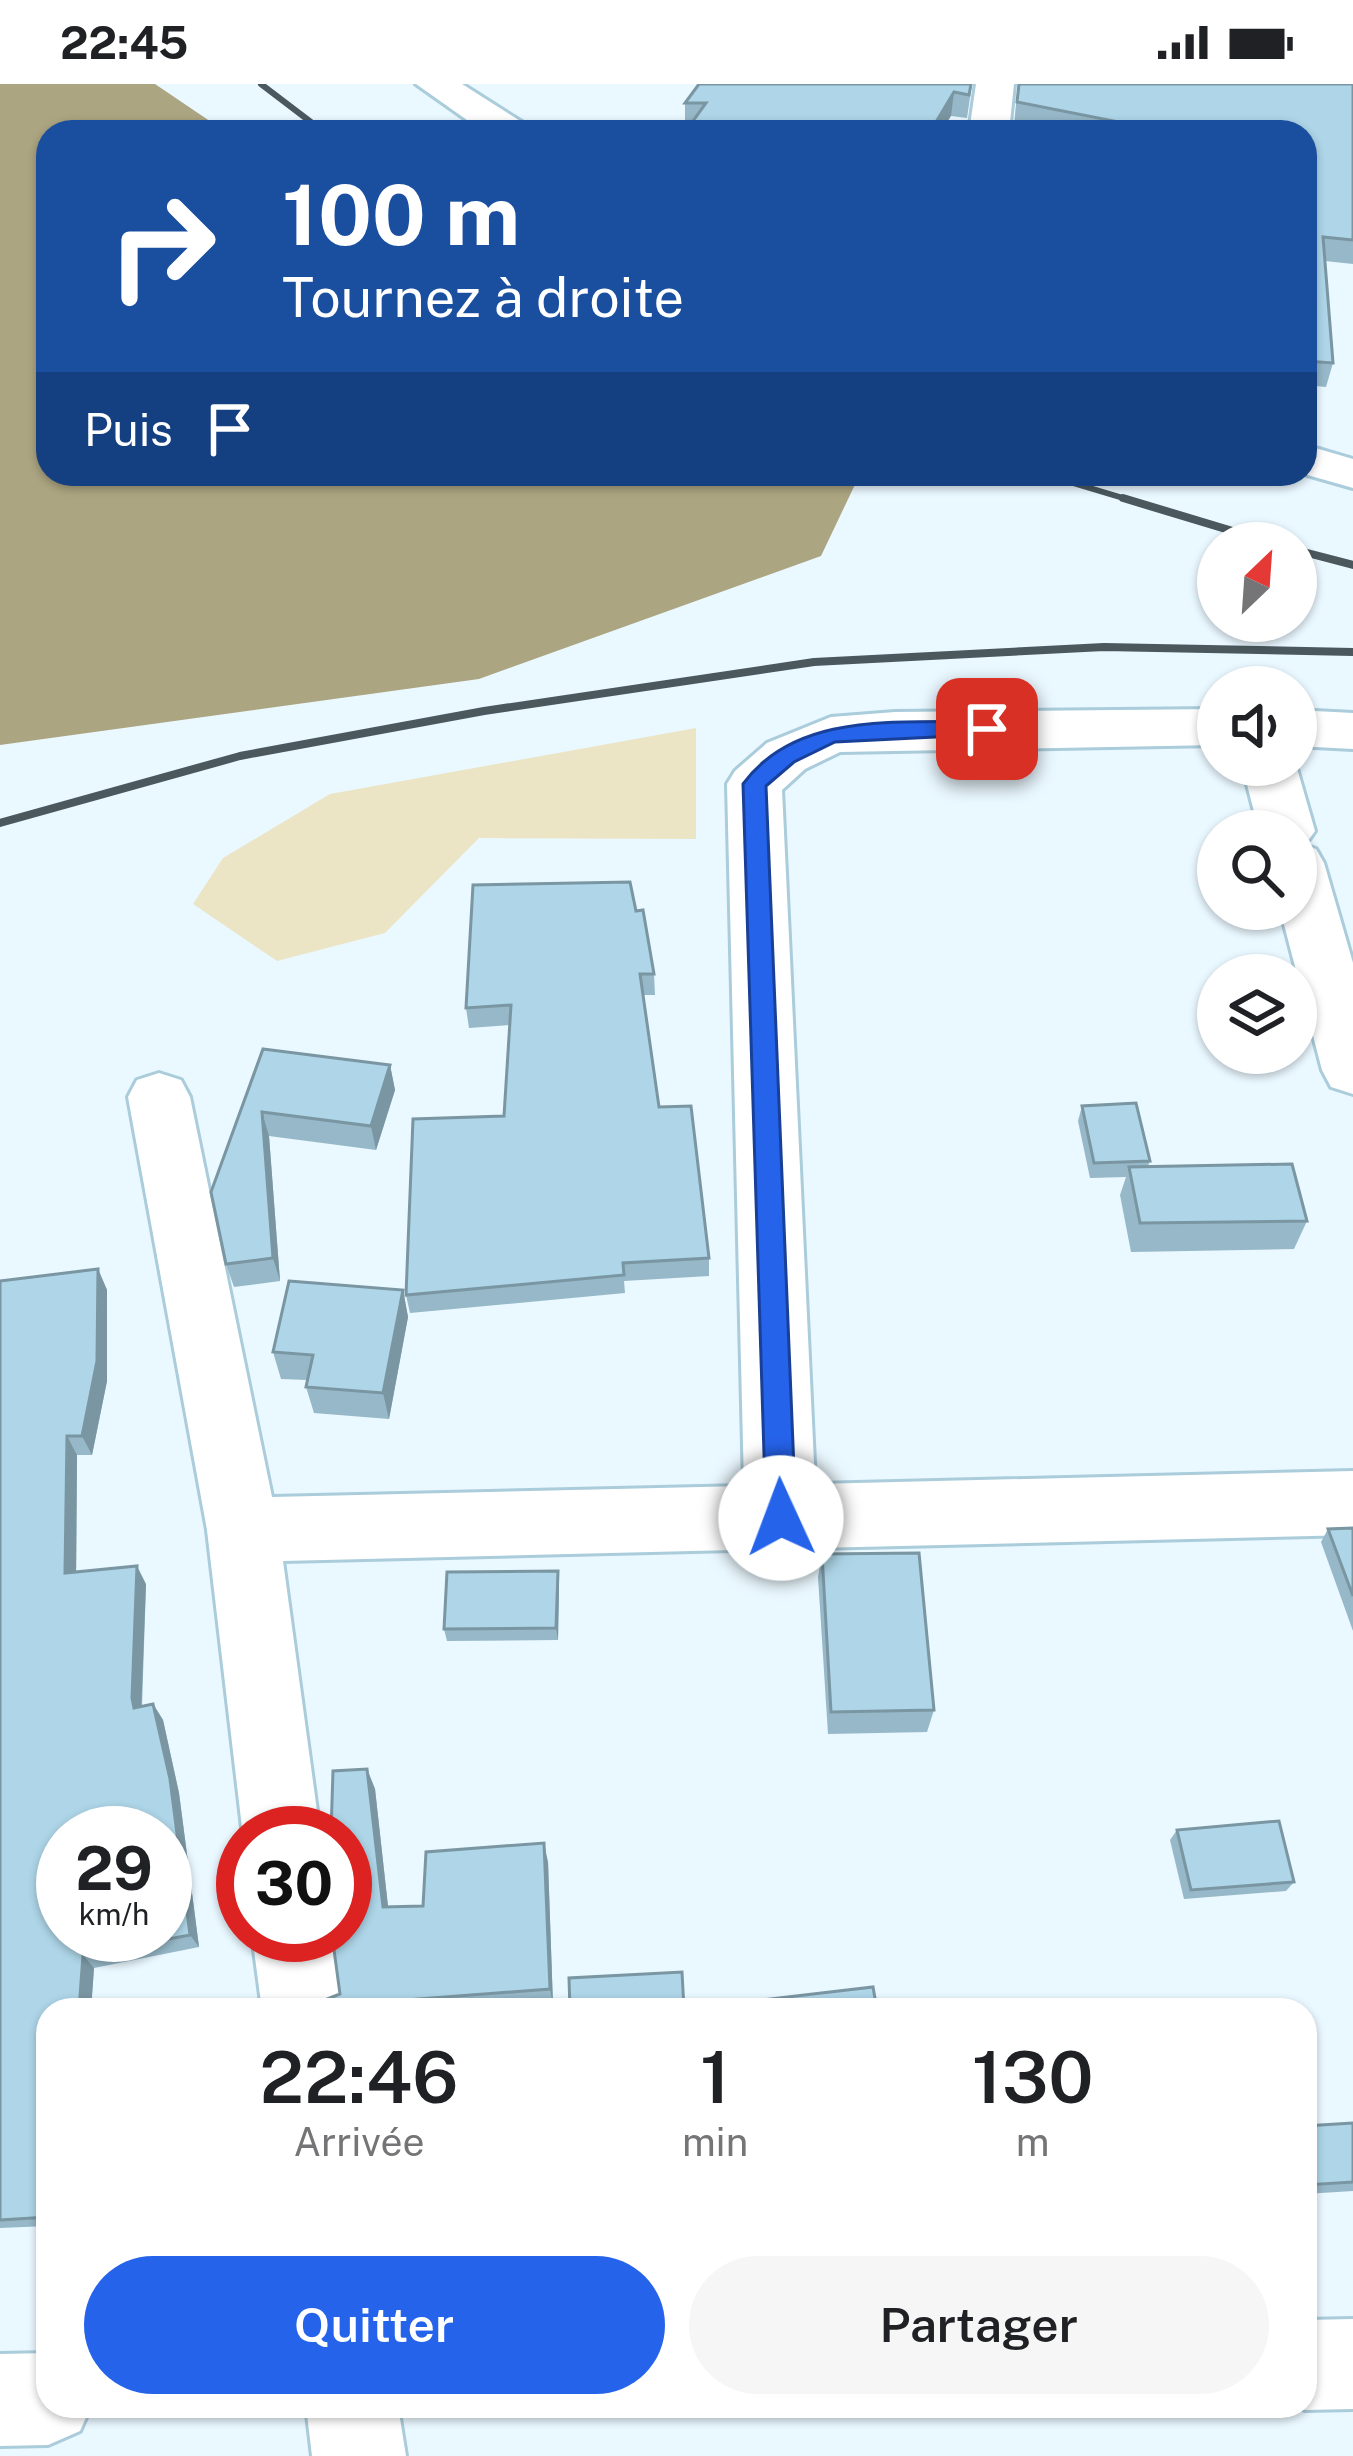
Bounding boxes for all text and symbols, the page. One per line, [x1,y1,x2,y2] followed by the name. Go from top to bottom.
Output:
[60,16,189,69] text: 22:45
[282,165,520,264] text: 100 m
[84,168,240,324] icon: right
[282,266,684,329] text: Tournez à droite
[197,396,263,462] icon: arrive
[84,403,173,456] text: Puis
[1197,522,1317,642] north arrow
[1197,522,1317,1074] map controls
[1197,666,1317,786] button: sound
[936,678,1038,780] pin
[954,696,1020,762] icon: arrive
[1197,810,1317,930] button: search
[1197,954,1317,1074] button: layers
[718,1455,844,1581] position arrow
[216,1806,372,1962] speed limit sign: 30
[75,1833,153,1904] text: 29
[79,1896,149,1932] text: km/h
[259,2035,459,2119] text: 22:46
[700,2035,730,2119] text: 1
[972,2035,1094,2119] text: 130
[293,2119,425,2165] text: Arrivée
[682,2119,748,2165] text: min
[1016,2119,1049,2165] text: m
[84,2256,665,2394] button: Quitter
[689,2256,1269,2394] button: Partager

